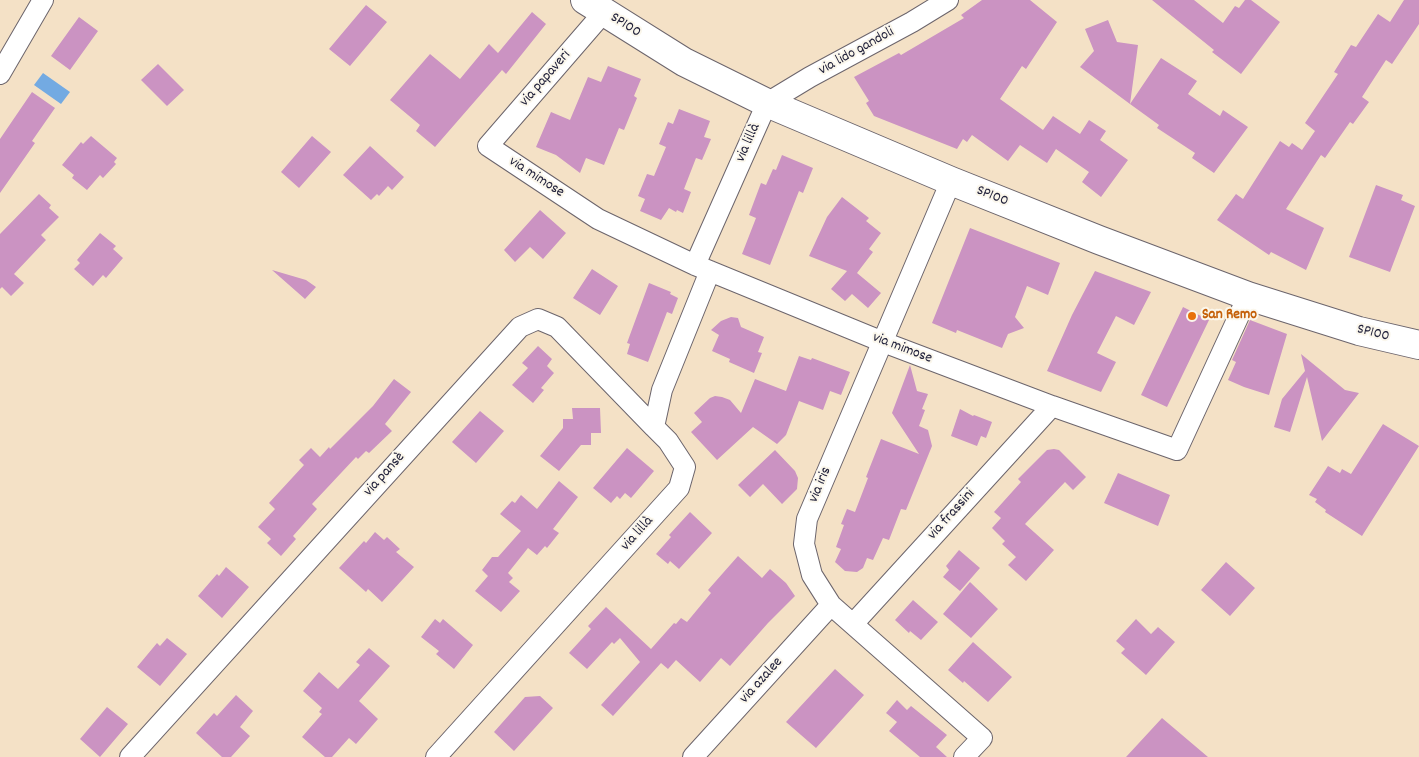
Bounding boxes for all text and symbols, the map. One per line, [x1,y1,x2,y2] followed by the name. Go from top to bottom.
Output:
[606,10,644,42] street label: SP100
[816,24,898,80] street label: via lido gandoli
[517,47,575,111] street label: via papaveri
[733,121,765,165] street label: via lillà
[505,153,567,203] street label: via mimose
[973,182,1011,212] street label: SP100
[1202,307,1257,325] place label: San Remo
[1186,310,1198,322] marker: San Remo
[1355,321,1391,347] street label: SP100
[870,329,934,369] street label: via mimose
[361,449,409,501] street label: via pansè
[806,465,836,505] street label: via iris
[924,486,980,544] street label: via frassini
[618,513,658,555] street label: via lillà
[737,654,787,708] street label: via azalee

